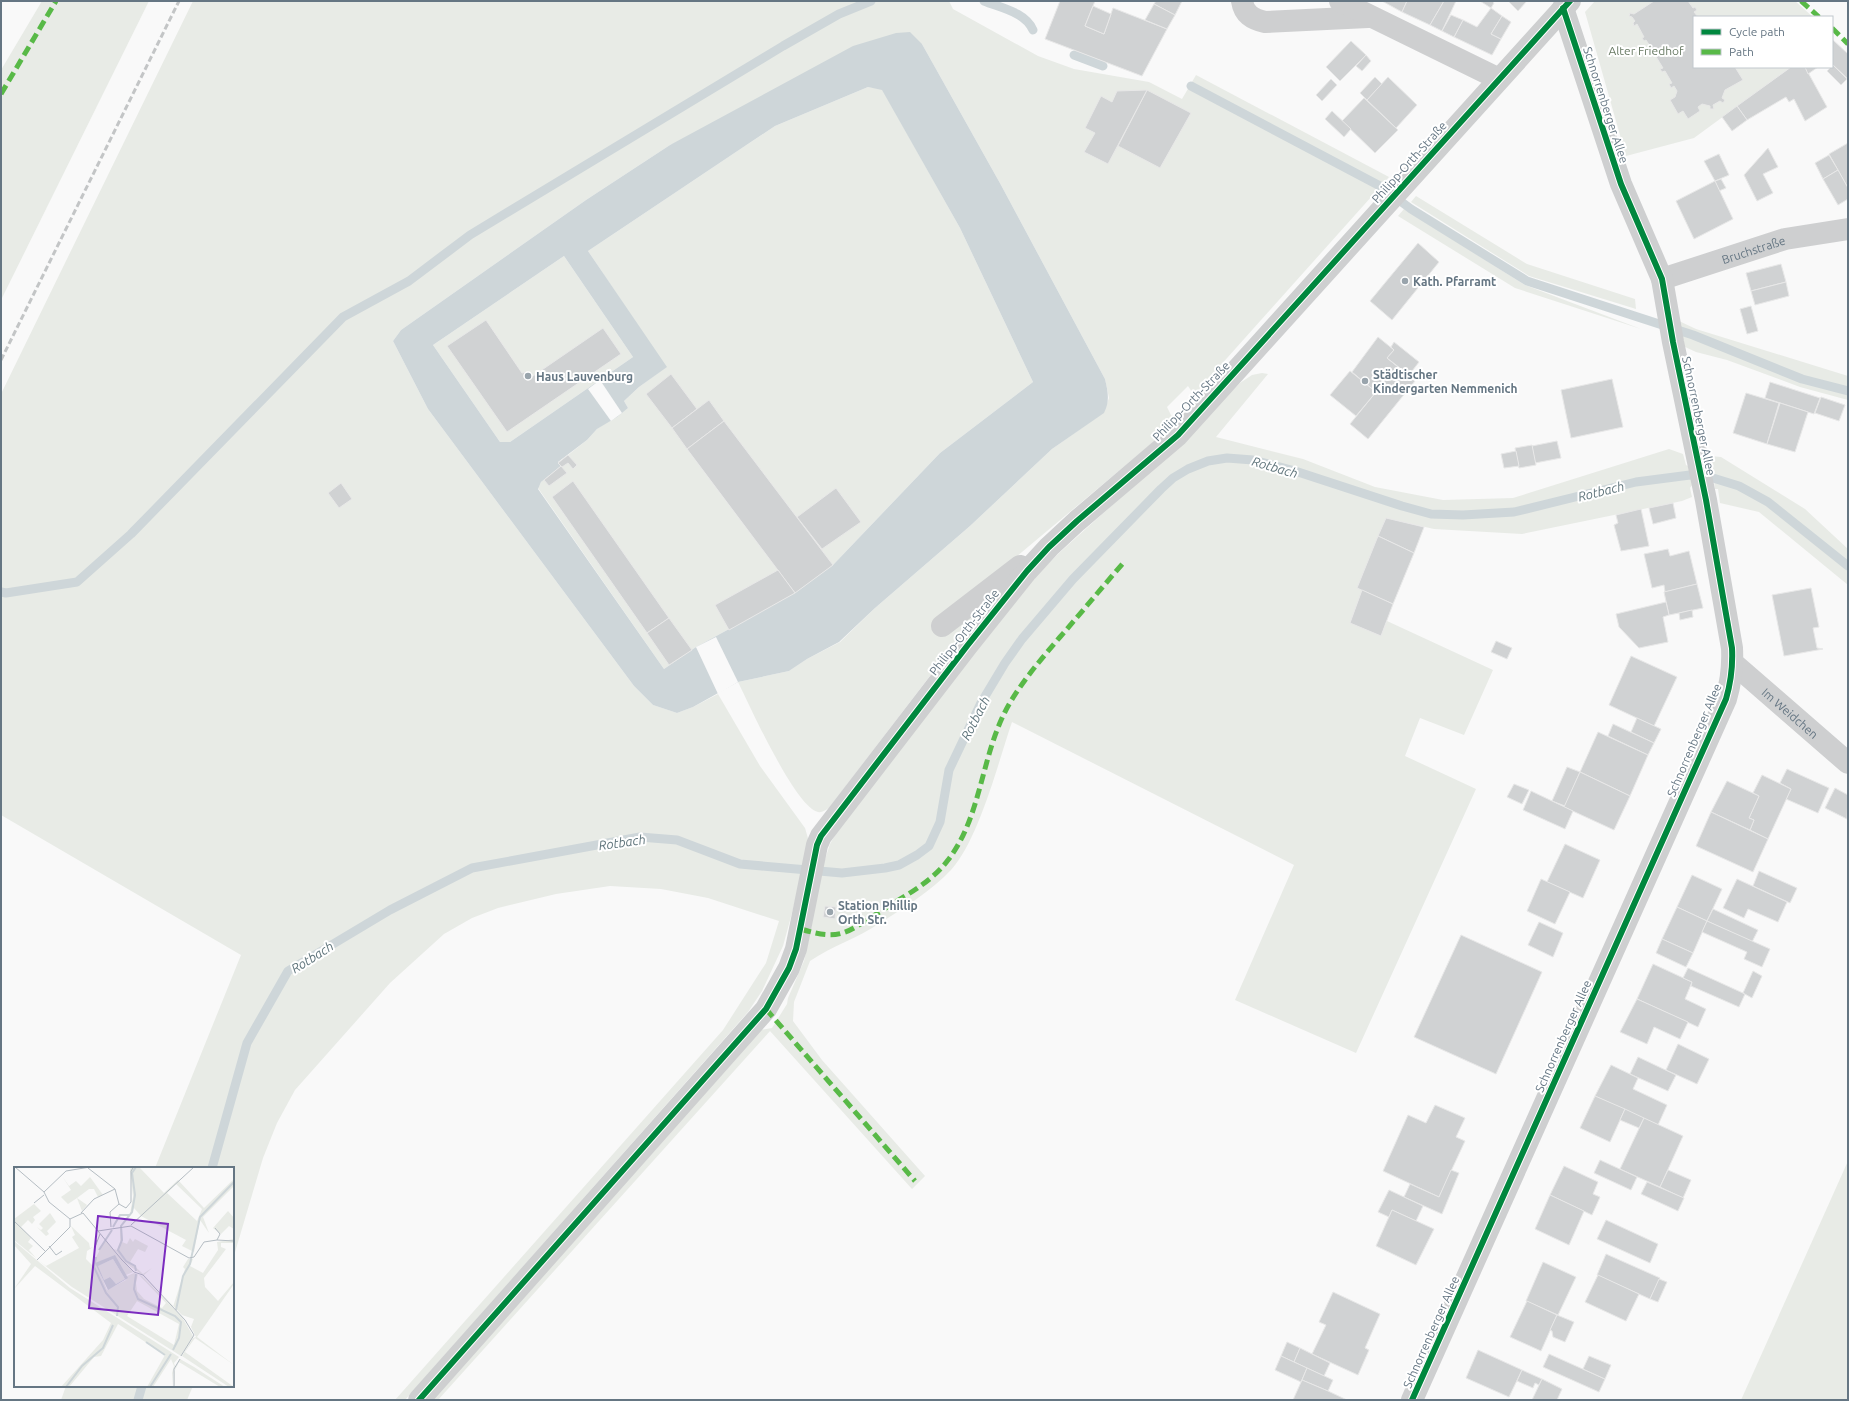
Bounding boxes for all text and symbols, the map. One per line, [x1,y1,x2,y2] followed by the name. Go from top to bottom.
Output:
[1693,16,1833,68] legend
[1729,25,1785,38] text: Cycle path
[1608,44,1684,57] park label: Alter Friedhof
[1581,45,1631,165] street label: Schnorrenberger Allee
[1729,45,1754,58] text: Path
[1369,119,1449,205] street label: Philipp-Orth-Straße
[1720,233,1787,266] street label: Bruchstraße
[1413,275,1496,288] place label: Kath. Pfarramt
[1400,276,1410,286] marker: Kath. Pfarramt
[1680,355,1718,477] street label: Schnorrenberger Allee
[1150,359,1232,443] street label: Philipp-Orth-Straße
[1373,368,1517,395] place label: Städtischer Kindergarten Nemmenich
[536,370,633,383] place label: Haus Lauvenburg
[523,371,533,381] marker: Haus Lauvenburg
[1360,376,1370,386] marker: Städtischer Kindergarten Nemmenich
[1250,454,1300,480] water label: Rotbach
[1576,478,1626,504] water label: Rotbach
[927,587,1001,677] street label: Philipp-Orth-Straße
[1664,682,1724,798] street label: Schnorrenberger Allee
[1760,685,1821,741] street label: Im Weidchen
[958,694,992,742] water label: Rotbach
[598,832,646,852] water label: Rotbach
[838,899,918,926] place label: Station Phillip Orth Str.
[825,907,835,917] marker: Station Phillip Orth Str.
[288,939,336,975] water label: Rotbach
[1532,978,1594,1094] street label: Schnorrenberger Allee
[14,1167,234,1387] inset map
[1400,1274,1462,1390] street label: Schnorrenberger Allee

